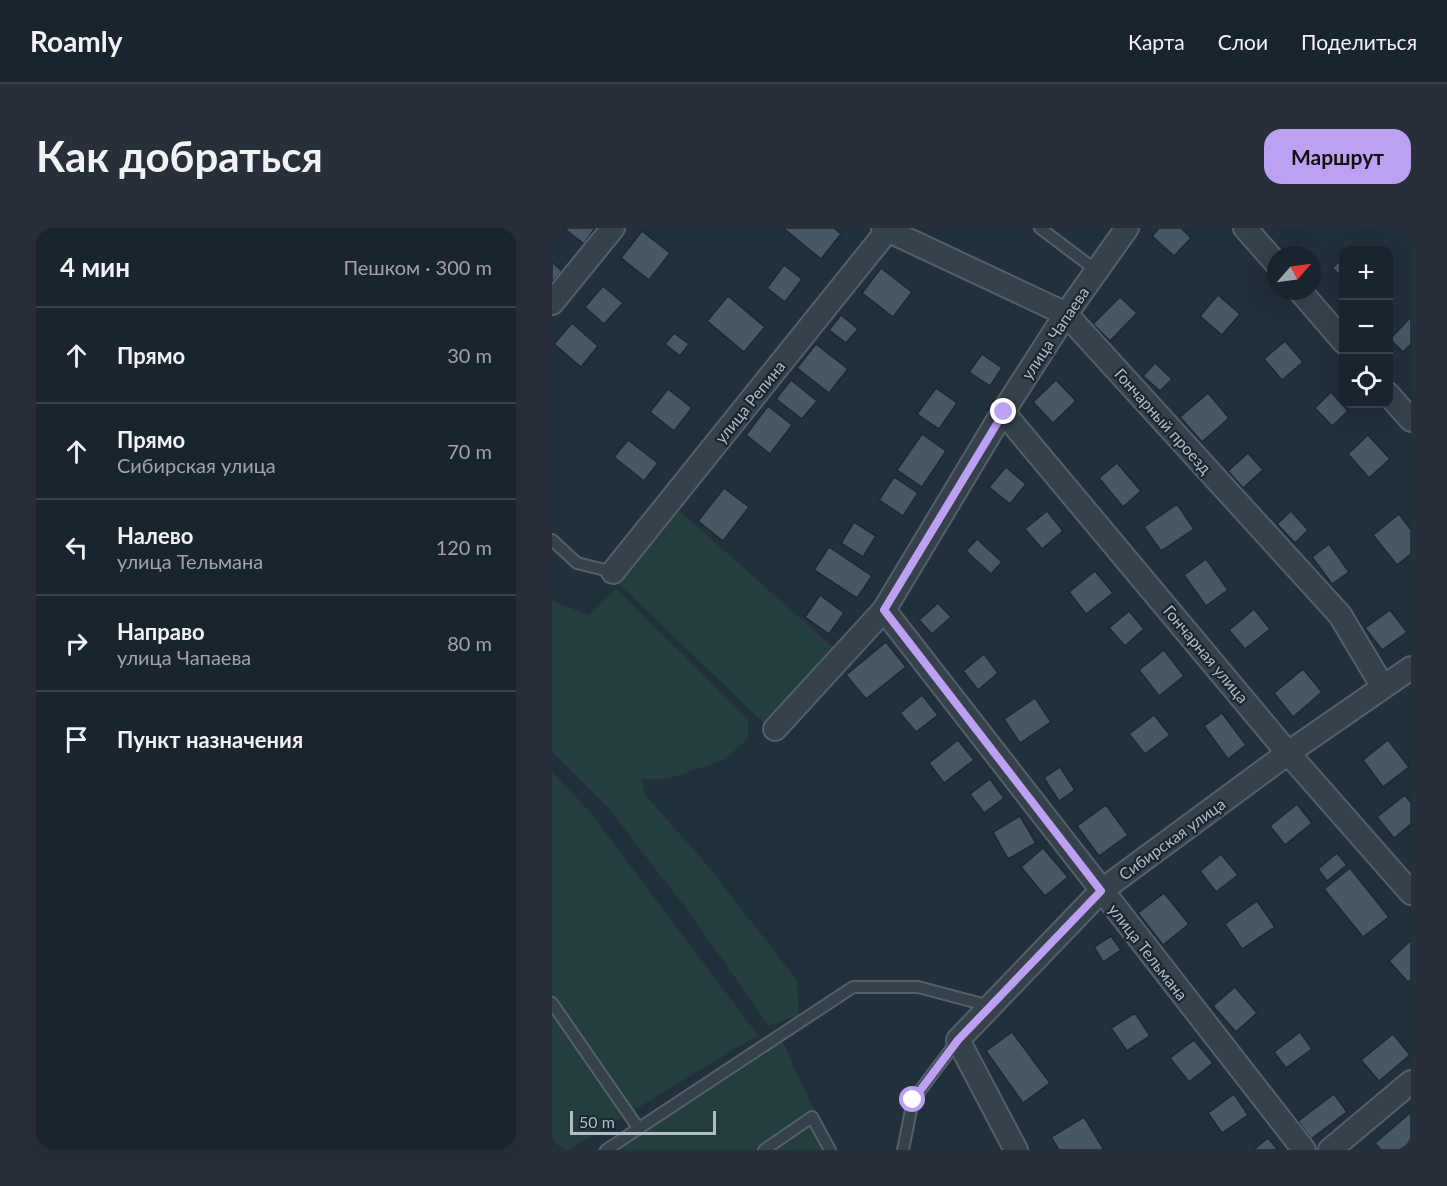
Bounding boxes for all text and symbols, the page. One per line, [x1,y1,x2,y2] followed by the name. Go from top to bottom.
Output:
[30,24,123,58] text: Roamly
[1128,29,1185,54] text: Карта
[1218,29,1268,54] text: Слои
[1301,29,1417,54] text: Поделиться
[1264,129,1411,184] button: Маршрут
[36,131,323,181] text: Как добраться
[1267,246,1321,300] north arrow
[1339,246,1393,408] map controls
[1339,246,1393,300] button: +
[60,251,130,283] text: 4 мин
[343,255,492,279] text: Пешком · 300 m
[1017,283,1092,383] street label: улица Чапаева
[1339,300,1393,354] button: −
[60,339,93,372] icon: ahead
[117,342,185,369] text: Прямо
[447,343,492,367] text: 30 m
[1339,354,1393,408] button: locate
[711,357,789,447] street label: улица Репина
[1111,364,1216,477] street label: Гончарный проезд
[990,398,1016,424] route end
[117,426,185,453] text: Прямо
[60,435,93,468] icon: ahead
[447,439,492,463] text: 70 m
[117,453,276,477] text: Сибирская улица
[117,522,193,549] text: Налево
[60,531,93,564] icon: left
[436,535,492,559] text: 120 m
[117,549,263,573] text: улица Тельмана
[1160,601,1253,706] street label: Гончарная улица
[117,618,205,645] text: Направо
[60,627,93,660] icon: right
[447,631,492,655] text: 80 m
[117,645,251,669] text: улица Чапаева
[60,723,93,756] icon: arrive
[117,726,303,753] text: Пункт назначения
[1115,794,1229,884] street label: Сибирская улица
[1105,900,1192,1004] street label: улица Тельмана
[899,1086,925,1112] route start
[570,1108,716,1136] scale bar
[579,1112,615,1131] text: 50 m

